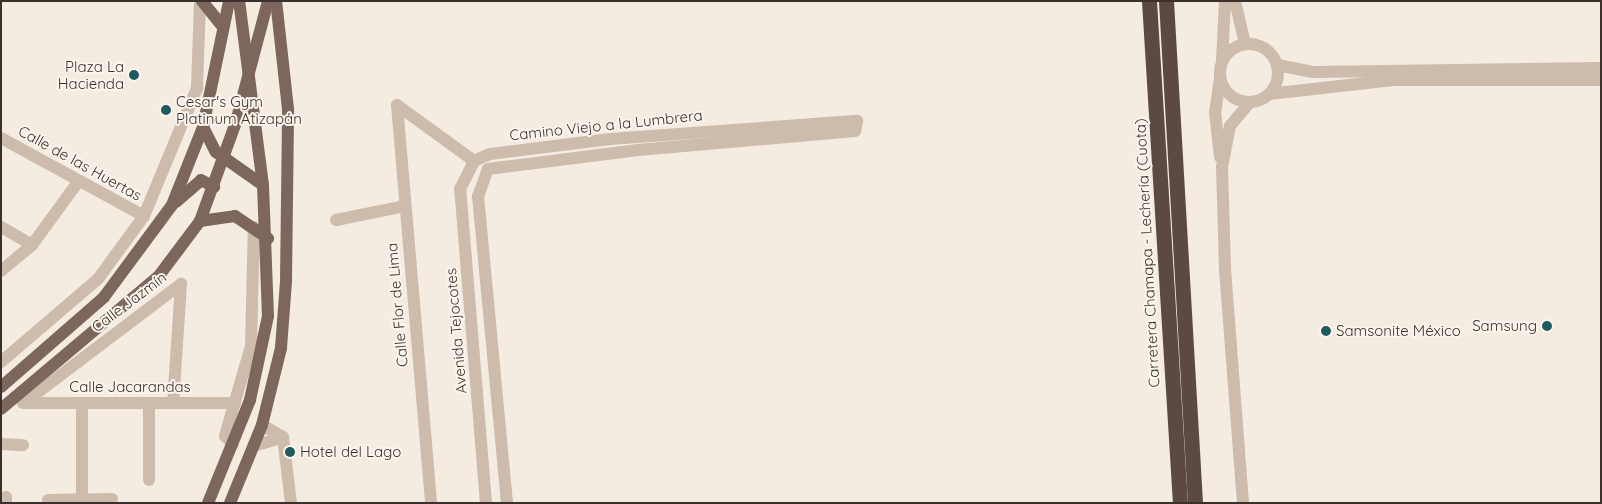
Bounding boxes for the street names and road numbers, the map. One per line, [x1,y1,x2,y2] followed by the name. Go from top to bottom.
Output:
[509,106,703,144] street label: Camino Viejo a la Lumbrera
[1131,118,1163,388] street label: Carretera Chamapa - Lechería (Cuota)
[15,122,145,204] street label: Calle de las Huertas
[383,242,411,368] street label: Calle Flor de Lima
[442,267,470,395] street label: Avenida Tejocotes
[88,268,170,336] street label: Calle Jazmín
[69,378,191,396] street label: Calle Jacarandas

